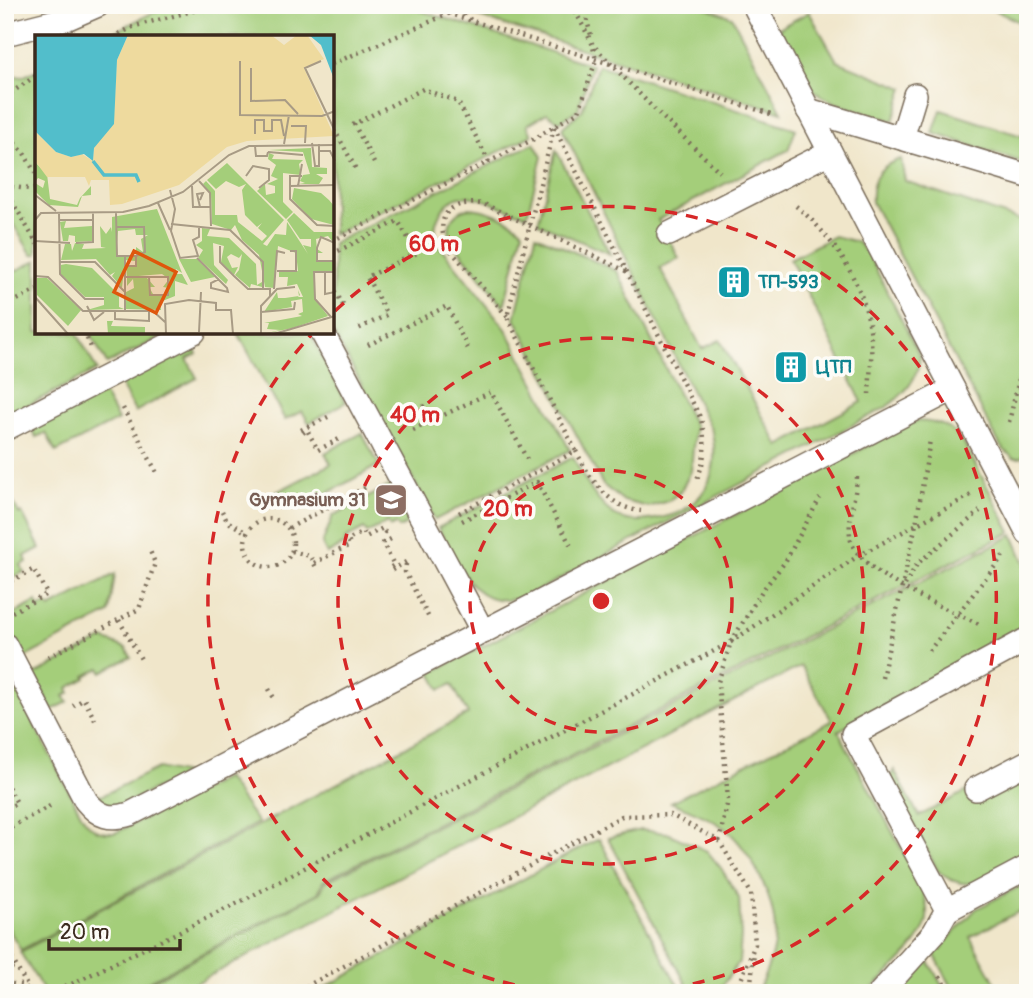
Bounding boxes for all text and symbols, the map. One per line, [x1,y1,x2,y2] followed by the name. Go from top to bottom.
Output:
[35,35,334,334] inset map
[409,231,459,258] text: 60 m
[715,263,753,301] building icon: ТП-593
[757,270,819,294] place label: ТП-593
[772,348,810,386] building icon: ЦТП
[816,355,852,379] place label: ЦТП
[390,402,440,429] text: 40 m
[372,481,410,519] school or university icon: Gymnasium 31
[249,488,366,512] place label: Gymnasium 31
[483,496,533,523] text: 20 m
[589,589,613,613] centre of rings
[49,907,180,951] scale bar
[60,919,109,946] text: 20 m

